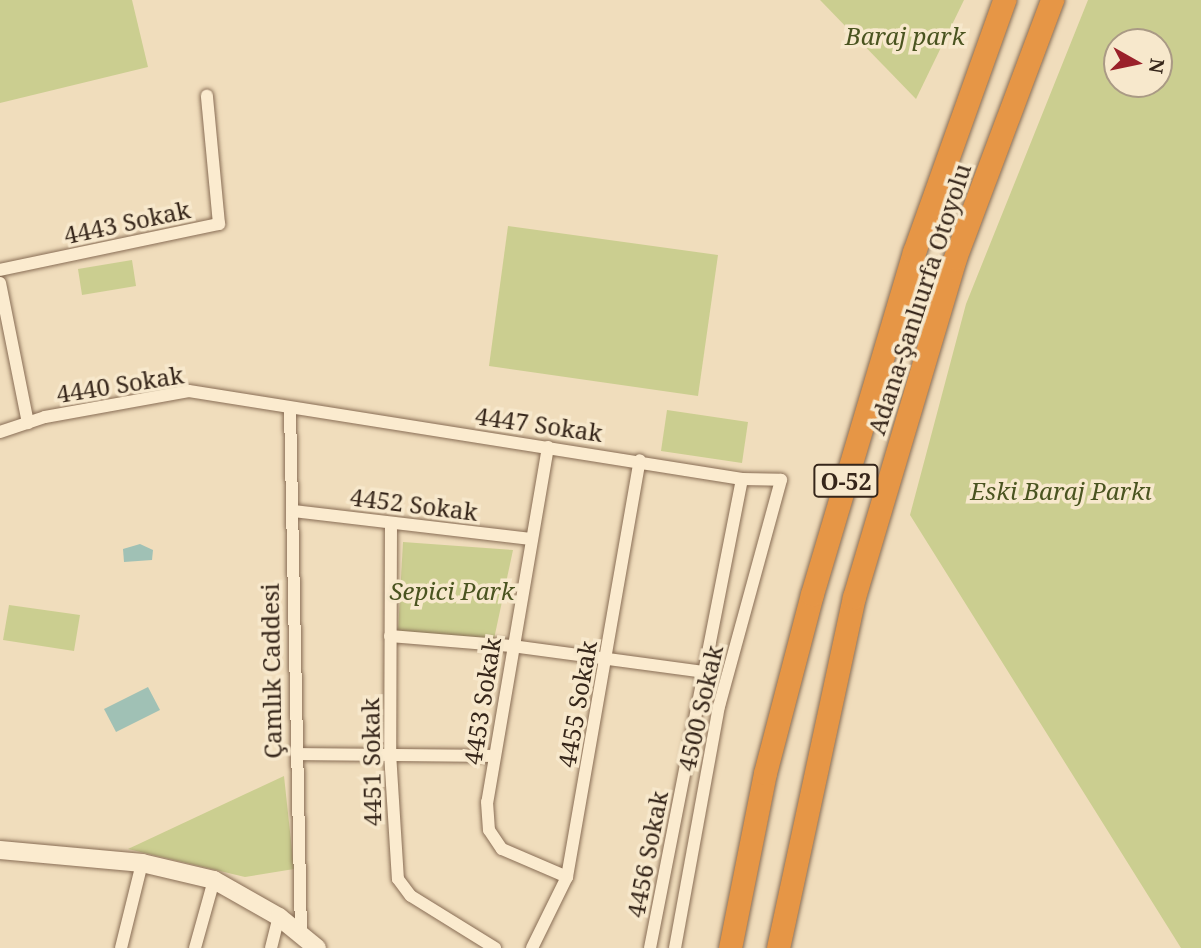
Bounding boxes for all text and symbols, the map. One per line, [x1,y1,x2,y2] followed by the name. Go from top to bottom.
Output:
[845,22,965,50] park label: Baraj park
[1103,28,1173,98] north arrow
[1143,57,1171,75] text: N
[862,160,976,438] street label: Adana-Şanlıurfa Otoyolu
[61,195,193,249] street label: 4443 Sokak
[54,360,186,408] street label: 4440 Sokak
[473,401,605,447] street label: 4447 Sokak
[813,461,879,500] road number: O-52
[970,477,1152,505] park label: Eski Baraj Parkı
[349,482,479,526] street label: 4452 Sokak
[390,577,514,605] park label: Sepici Park
[255,583,287,759] street label: Çamlık Caddesi
[458,635,506,767] street label: 4453 Sokak
[552,638,602,770] street label: 4455 Sokak
[672,642,728,774] street label: 4500 Sokak
[355,698,387,826] street label: 4451 Sokak
[621,788,673,920] street label: 4456 Sokak

